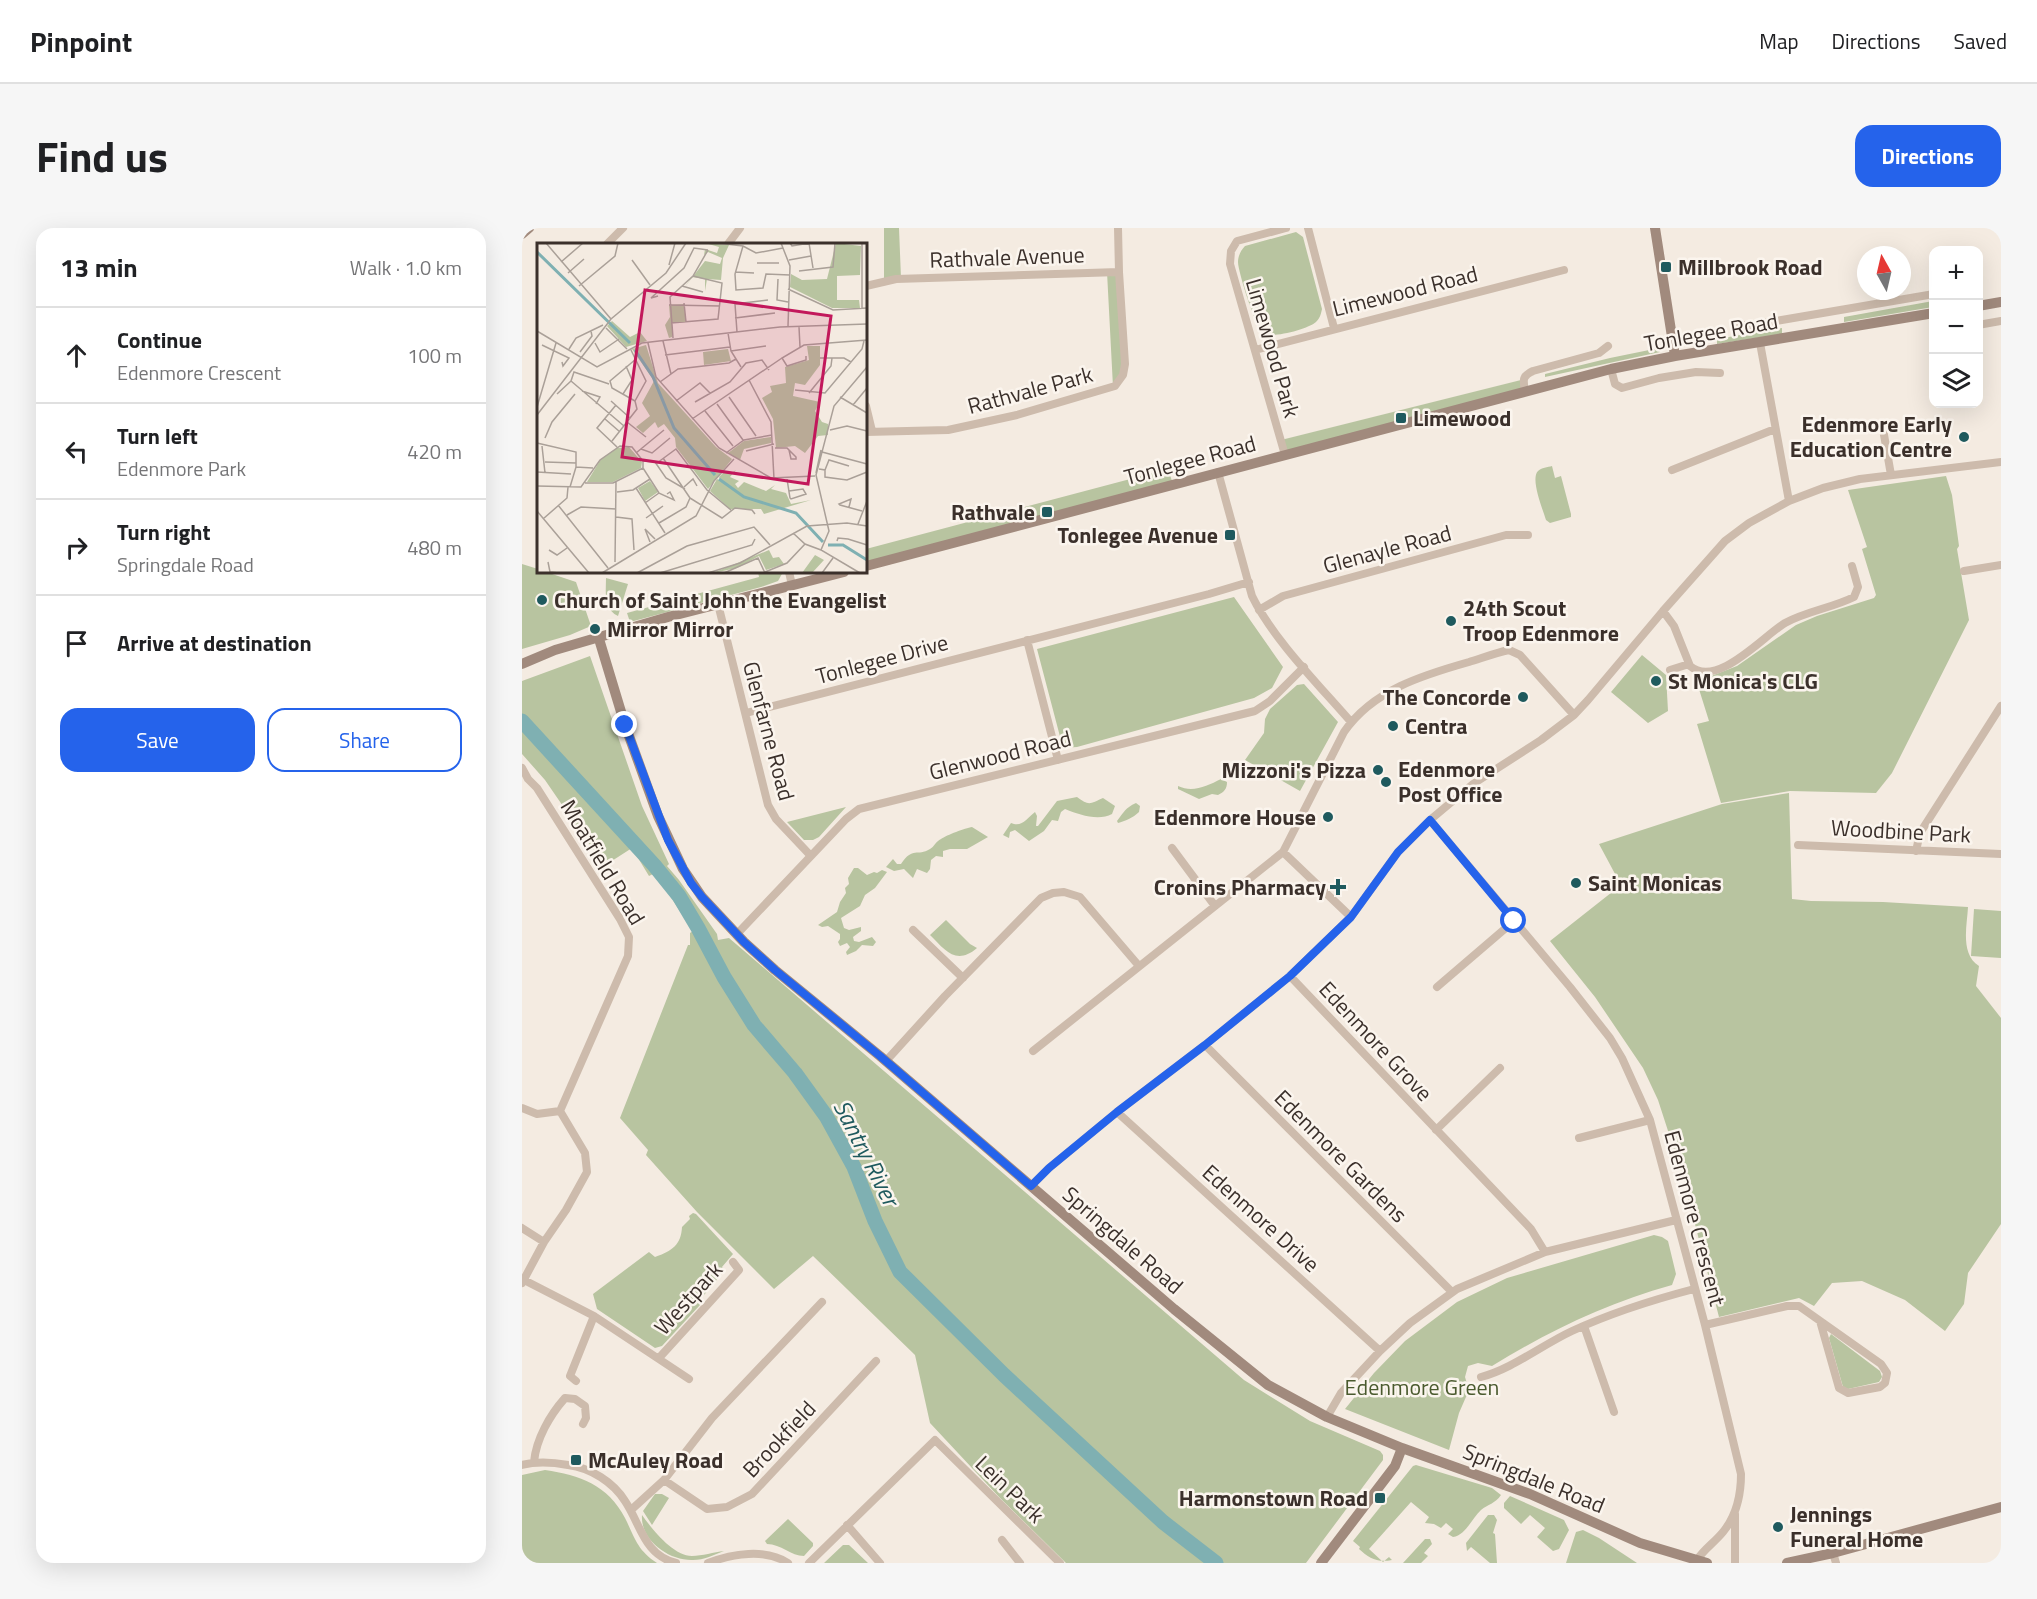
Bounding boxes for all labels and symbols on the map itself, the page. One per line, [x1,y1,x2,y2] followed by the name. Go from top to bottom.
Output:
[929,237,1085,277] street label: Rathvale Avenue
[537,243,867,573] inset map
[1857,246,1911,300] north arrow
[1678,250,1823,284] place label: Millbrook Road
[1329,257,1481,325] street label: Limewood Road
[1659,260,1673,274] marker: Millbrook Road
[1237,274,1309,422] street label: Limewood Park
[1641,304,1781,360] street label: Tonlegee Road
[964,357,1097,423] street label: Rathvale Park
[1413,401,1511,435] place label: Limewood
[1790,407,1952,466] place label: Edenmore Early Education Centre
[1394,411,1408,425] marker: Limewood
[1120,426,1260,494] street label: Tonlegee Road
[1957,430,1971,444] marker: Edenmore Early Education Centre
[951,495,1035,529] place label: Rathvale
[1040,505,1054,519] marker: Rathvale
[1319,516,1455,582] street label: Glenayle Road
[1057,518,1218,552] place label: Tonlegee Avenue
[1223,528,1237,542] marker: Tonlegee Avenue
[554,583,887,617] place label: Church of Saint John the Evangelist
[1463,591,1619,650] place label: 24th Scout Troop Edenmore
[535,593,549,607] marker: Church of Saint John the Evangelist
[607,612,733,646] place label: Mirror Mirror
[1444,614,1458,628] marker: 24th Scout Troop Edenmore
[588,622,602,636] marker: Mirror Mirror
[812,625,952,693] street label: Tonlegee Drive
[734,658,804,804] street label: Glenfarne Road
[1668,664,1818,698] place label: St Monica's CLG
[1649,674,1663,688] marker: St Monica's CLG
[1383,680,1511,714] place label: The Concorde
[1516,690,1530,704] marker: The Concorde
[1405,709,1468,743] place label: Centra
[611,711,637,737] route end
[1386,719,1400,733] marker: Centra
[925,721,1075,789] street label: Glenwood Road
[1398,752,1503,811] place label: Edenmore Post Office
[1222,753,1366,787] place label: Mizzoni's Pizza
[1371,763,1385,777] marker: Mizzoni's Pizza
[1379,775,1393,789] marker: Edenmore Post Office
[552,793,654,931] street label: Moatfield Road
[1154,800,1316,834] place label: Edenmore House
[1321,810,1335,824] marker: Edenmore House
[1830,810,1972,852] street label: Woodbine Park
[1588,866,1722,900] place label: Saint Monicas
[1154,870,1326,904] place label: Cronins Pharmacy
[1569,876,1583,890] marker: Saint Monicas
[1331,880,1345,894] marker: Cronins Pharmacy
[1500,907,1526,933] route start
[1311,973,1441,1109] street label: Edenmore Grove
[1267,1082,1415,1230] street label: Edenmore Gardens
[825,1093,911,1215] water label: Santry River
[1655,1126,1735,1310] street label: Edenmore Crescent
[1195,1156,1327,1280] street label: Edenmore Drive
[1055,1178,1191,1302] street label: Springdale Road
[646,1253,731,1342] street label: Westpark
[1345,1370,1499,1404] park label: Edenmore Green
[734,1393,824,1485] street label: Brookfield
[1458,1434,1610,1522] street label: Springdale Road
[588,1443,723,1477] place label: McAuley Road
[968,1447,1053,1531] street label: Lein Park
[569,1453,583,1467] marker: McAuley Road
[1179,1481,1368,1515] place label: Harmonstown Road
[1373,1491,1387,1505] marker: Harmonstown Road
[1790,1497,1923,1556] place label: Jennings Funeral Home
[1771,1520,1785,1534] marker: Jennings Funeral Home

